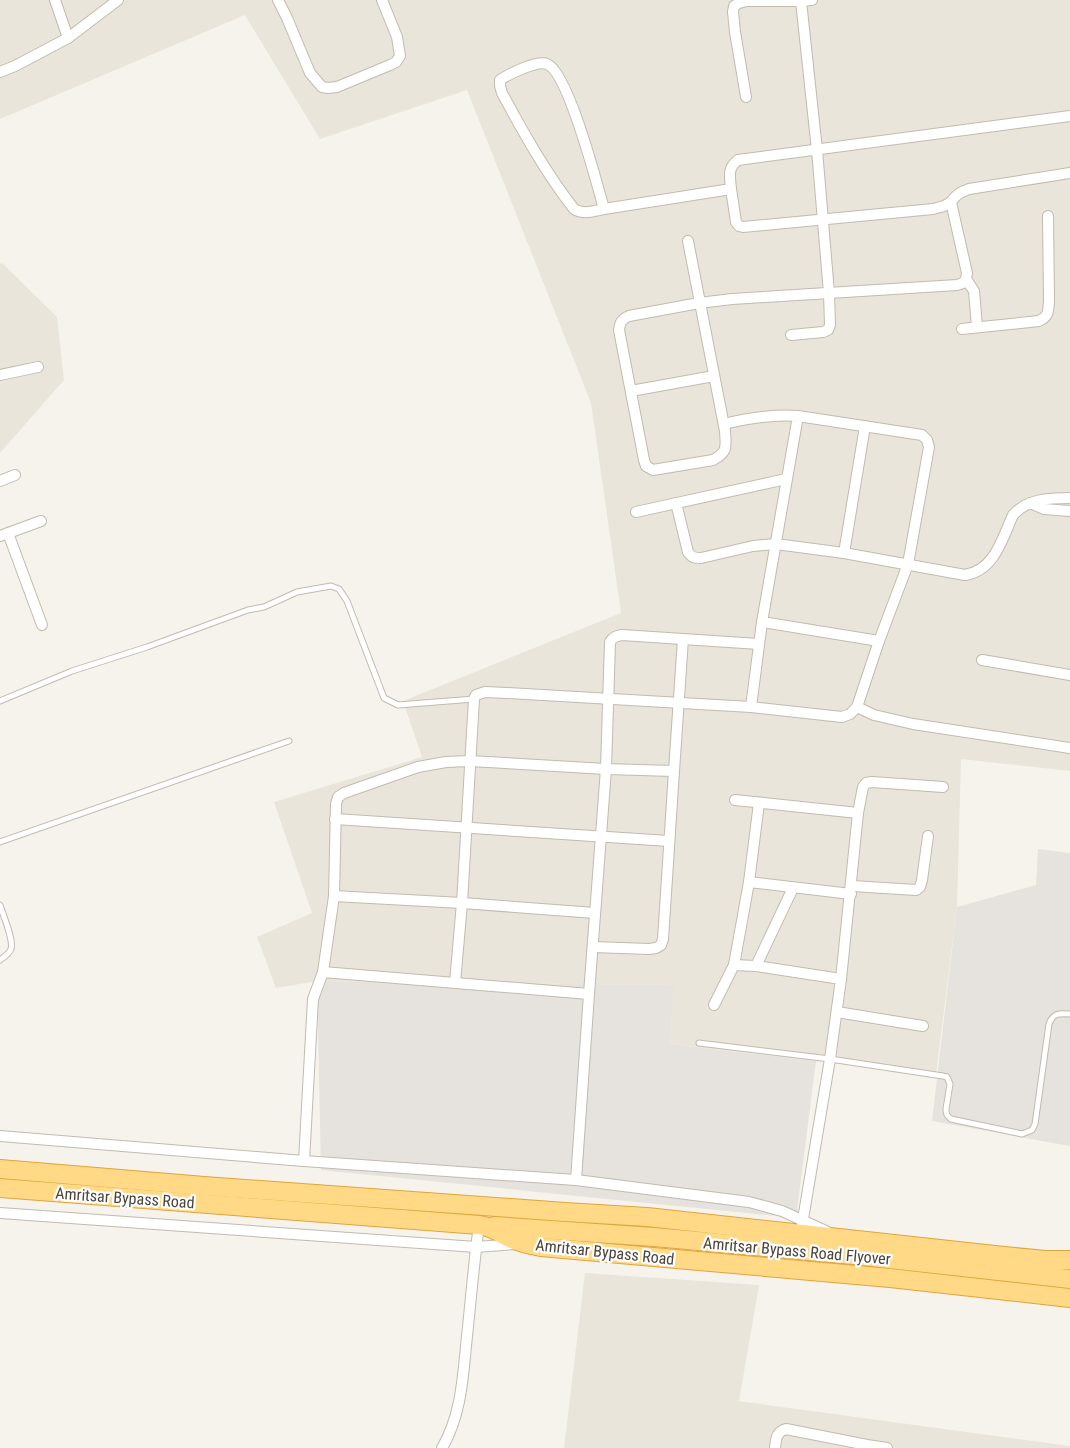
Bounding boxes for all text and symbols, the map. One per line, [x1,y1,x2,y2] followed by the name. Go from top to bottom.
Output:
[55,1184,195,1212] street label: Amritsar Bypass Road
[703,1233,892,1269] street label: Amritsar Bypass Road Flyover
[535,1235,675,1269] street label: Amritsar Bypass Road

